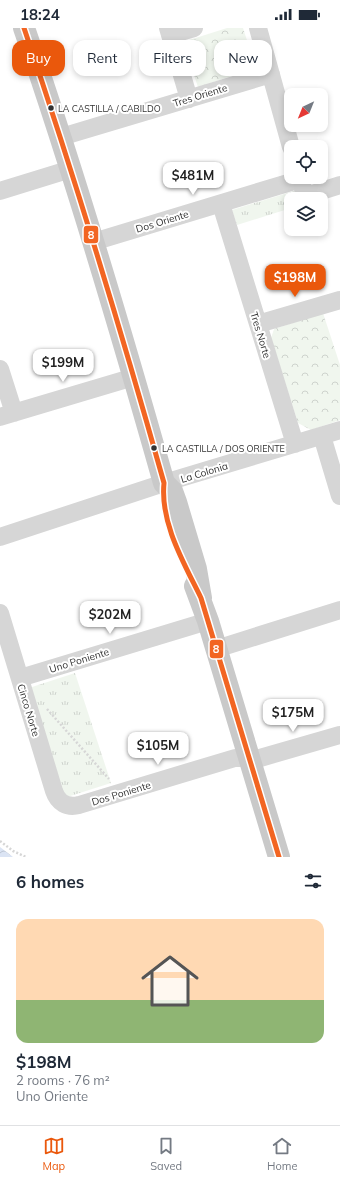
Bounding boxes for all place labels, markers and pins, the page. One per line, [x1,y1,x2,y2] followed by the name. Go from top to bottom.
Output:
[46,103,56,113] marker: LA CASTILLA / CABILDO
[58,103,161,114] place label: LA CASTILLA / CABILDO
[165,162,221,196] pin: $481M
[267,264,323,298] pin: $198M
[35,349,91,383] pin: $199M
[149,443,159,453] marker: LA CASTILLA / DOS ORIENTE
[162,443,285,454] place label: LA CASTILLA / DOS ORIENTE
[82,601,138,635] pin: $202M
[265,699,321,733] pin: $175M
[130,732,186,766] pin: $105M

